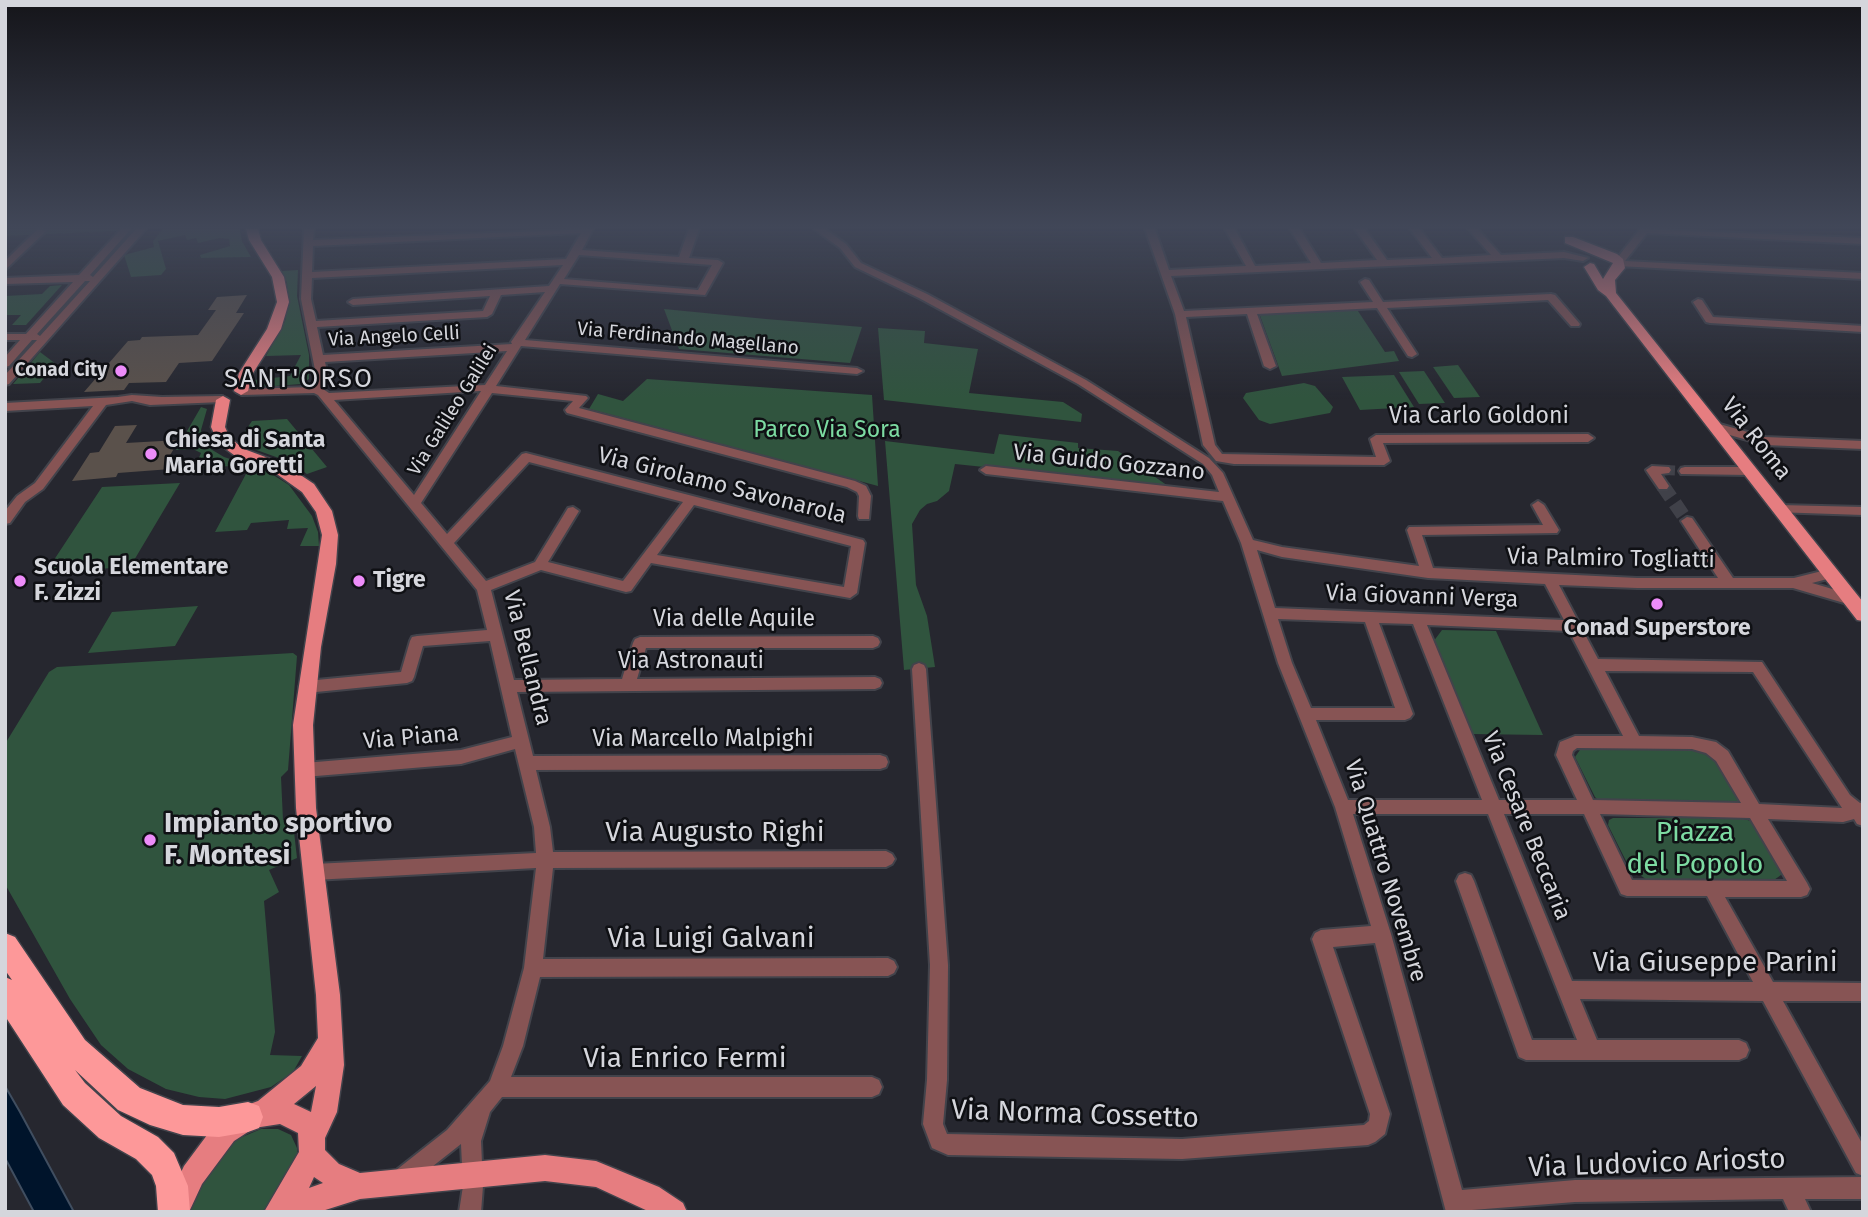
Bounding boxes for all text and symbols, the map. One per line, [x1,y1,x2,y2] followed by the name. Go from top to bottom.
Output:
[576,318,800,360] street label: Via Ferdinando Magellano
[328,322,460,352] street label: Via Angelo Celli
[403,340,503,480] street label: Via Galileo Galilei
[15,360,107,382] place label: Conad City
[113,363,129,379] marker: Conad City
[225,364,373,396] district label: SANT'ORSO
[1715,392,1797,486] street label: Via Roma
[1389,403,1569,431] street label: Via Carlo Goldoni
[753,417,901,445] park label: Parco Via Sora
[165,427,325,481] place label: Chiesa di Santa Maria Goretti
[1012,439,1206,487] street label: Via Guido Gozzano
[595,442,849,530] street label: Via Girolamo Savonarola
[143,446,159,462] marker: Chiesa di Santa Maria Goretti
[1507,543,1715,575] street label: Via Palmiro Togliatti
[34,554,228,608] place label: Scuola Elementare F. Zizzi
[373,567,426,595] place label: Tigre
[12,573,28,589] marker: Scuola Elementare F. Zizzi
[351,573,367,589] marker: Tigre
[1325,580,1519,614] street label: Via Giovanni Verga
[497,588,557,728] street label: Via Bellandra
[1649,596,1665,612] marker: Conad Superstore
[653,606,815,634] street label: Via delle Aquile
[1563,615,1751,643] place label: Conad Superstore
[618,648,764,676] street label: Via Astronauti
[362,720,460,756] street label: Via Piana
[592,726,814,754] street label: Via Marcello Malpighi
[1476,728,1576,924] street label: Via Cesare Beccaria
[1338,757,1432,985] street label: Via Quattro Novembre
[164,807,392,873] place label: Impianto sportivo F. Montesi
[605,816,825,850] street label: Via Augusto Righi
[1627,816,1763,882] park label: Piazza del Popolo
[142,832,158,848] marker: Impianto sportivo F. Montesi
[607,922,815,956] street label: Via Luigi Galvani
[1592,946,1838,980] street label: Via Giuseppe Parini
[583,1042,787,1076] street label: Via Enrico Fermi
[951,1094,1199,1136] street label: Via Norma Cossetto
[1528,1143,1786,1185] street label: Via Ludovico Ariosto

